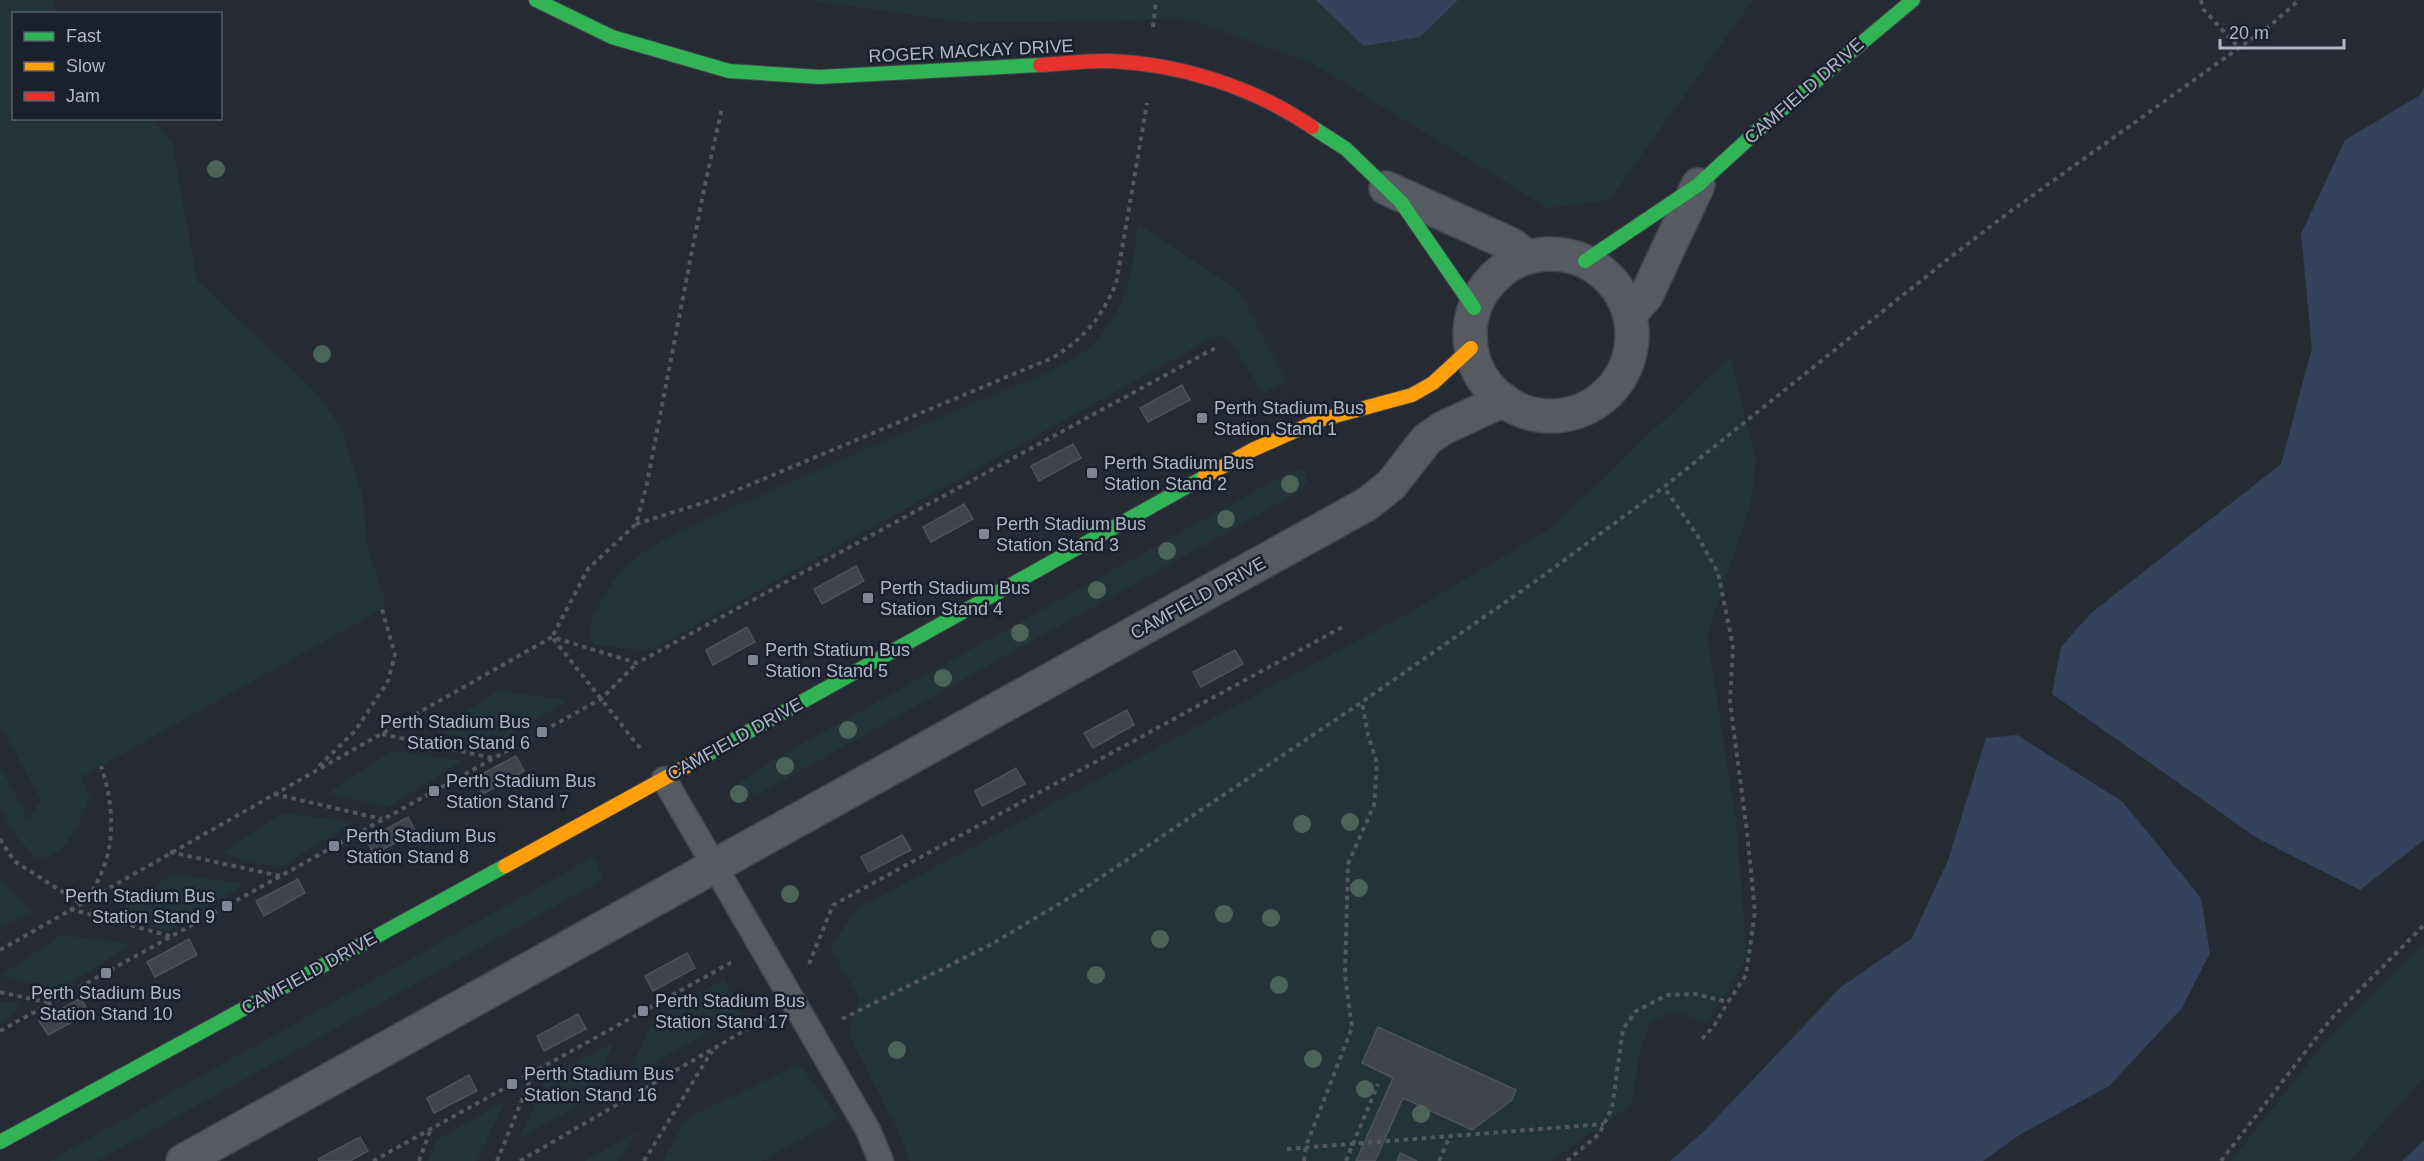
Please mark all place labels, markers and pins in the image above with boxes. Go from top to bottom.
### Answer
place label: Perth Stadium Bus Station Stand 1 [1214,398,1364,439]
marker: Perth Stadium Bus Station Stand 1 [1195,411,1209,425]
place label: Perth Stadium Bus Station Stand 2 [1104,453,1254,494]
marker: Perth Stadium Bus Station Stand 2 [1085,466,1099,480]
place label: Perth Stadium Bus Station Stand 3 [996,514,1146,555]
marker: Perth Stadium Bus Station Stand 3 [977,527,991,541]
place label: Perth Stadium Bus Station Stand 4 [880,578,1030,619]
marker: Perth Stadium Bus Station Stand 4 [861,591,875,605]
place label: Perth Statium Bus Station Stand 5 [765,640,910,681]
marker: Perth Statium Bus Station Stand 5 [746,653,760,667]
place label: Perth Stadium Bus Station Stand 6 [380,712,530,753]
marker: Perth Stadium Bus Station Stand 6 [535,725,549,739]
place label: Perth Stadium Bus Station Stand 7 [446,771,596,812]
marker: Perth Stadium Bus Station Stand 7 [427,784,441,798]
place label: Perth Stadium Bus Station Stand 8 [346,826,496,867]
marker: Perth Stadium Bus Station Stand 8 [327,839,341,853]
place label: Perth Stadium Bus Station Stand 9 [65,886,215,927]
marker: Perth Stadium Bus Station Stand 9 [220,899,234,913]
marker: Perth Stadium Bus Station Stand 10 [99,966,113,980]
place label: Perth Stadium Bus Station Stand 10 [31,983,181,1024]
place label: Perth Stadium Bus Station Stand 17 [655,991,805,1032]
marker: Perth Stadium Bus Station Stand 17 [636,1004,650,1018]
place label: Perth Stadium Bus Station Stand 16 [524,1064,674,1105]
marker: Perth Stadium Bus Station Stand 16 [505,1077,519,1091]

